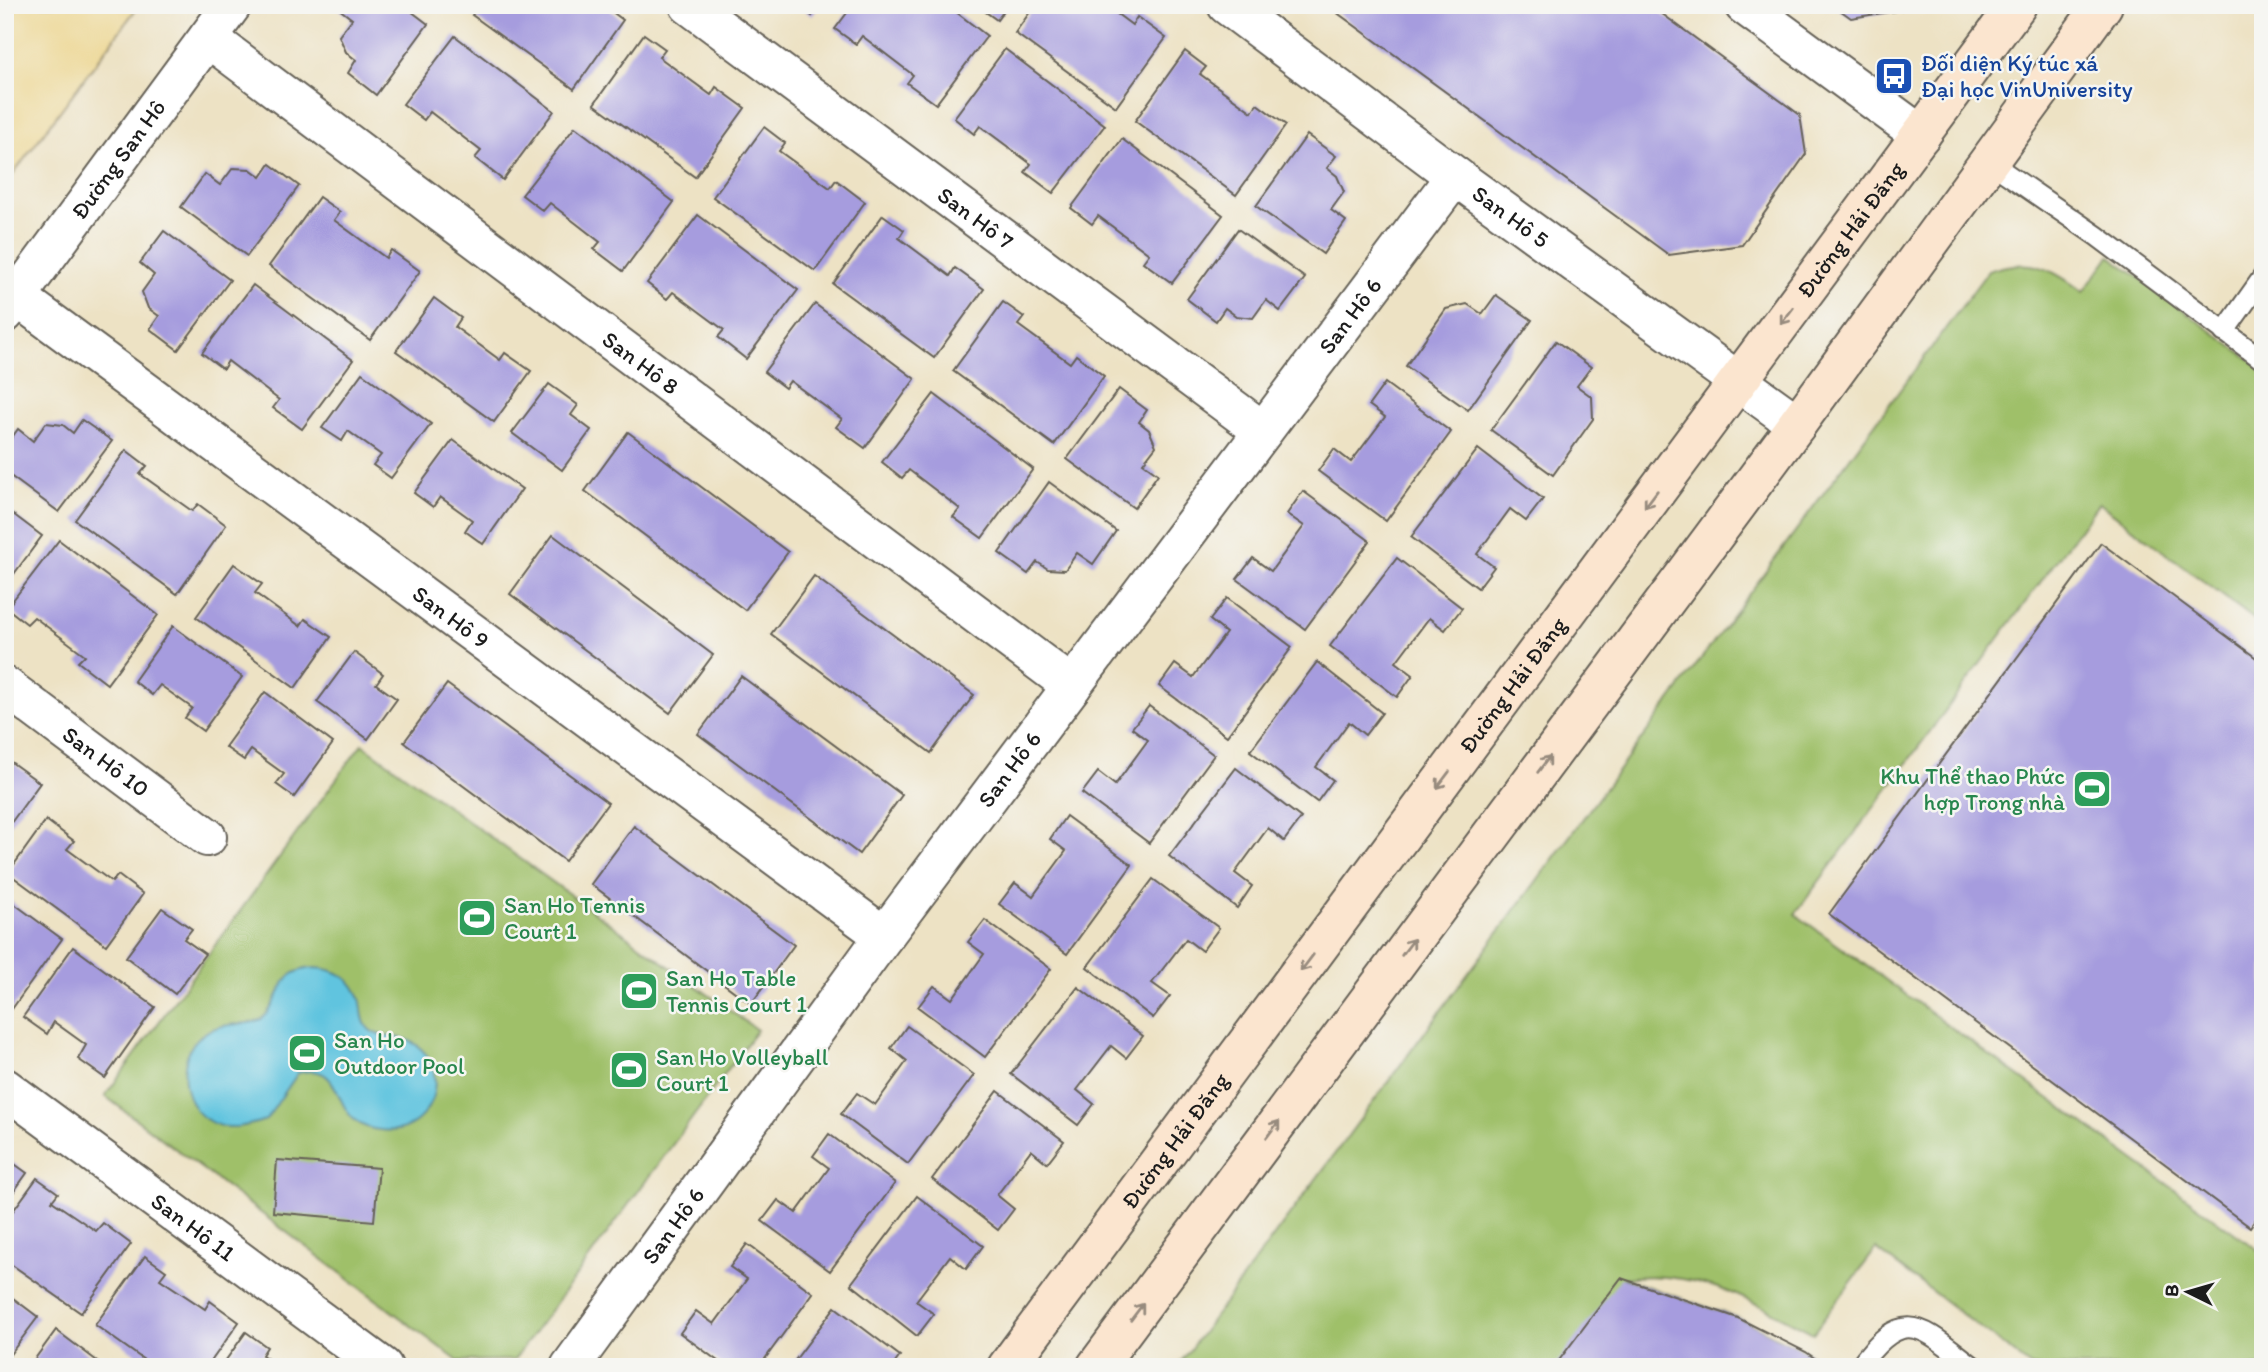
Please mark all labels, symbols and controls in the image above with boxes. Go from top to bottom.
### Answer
place label: Đối diện Ký túc xá Đại học VinUniversity [1921,49,2133,103]
bus stop icon: Đối diện Ký túc xá Đại học VinUniversity [1873,55,1915,97]
street label: Đường San Hô [65,94,172,225]
street label: Đường Hải Đăng [1791,156,1910,303]
street label: San Hô 5 [1467,179,1555,254]
street label: San Hô 7 [932,180,1019,255]
street label: San Hô 6 [1312,272,1388,359]
one-way arrow [1780,306,1794,325]
street label: San Hô 8 [597,325,685,400]
one-way arrow [1644,489,1659,508]
street label: San Hô 9 [407,579,495,654]
street label: Đường Hải Đăng [1453,611,1572,759]
street label: San Hô 10 [57,720,155,803]
street label: San Hô 6 [972,725,1047,813]
one-way arrow [1537,755,1551,774]
place label: Khu Thể thao Phức hợp Trong nhà [1880,762,2065,816]
sports icon: Khu Thể thao Phức hợp Trong nhà [2071,768,2113,810]
one-way arrow [1435,770,1450,789]
place label: San Ho Tennis Court 1 [504,891,645,945]
sports icon: San Ho Tennis Court 1 [456,897,498,939]
one-way arrow [1401,938,1416,957]
one-way arrow [1300,953,1315,971]
place label: San Ho Table Tennis Court 1 [666,964,807,1018]
sports icon: San Ho Table Tennis Court 1 [618,970,660,1012]
place label: San Ho Outdoor Pool [334,1026,465,1080]
sports icon: San Ho Outdoor Pool [286,1032,328,1074]
place label: San Ho Volleyball Court 1 [656,1043,829,1097]
sports icon: San Ho Volleyball Court 1 [608,1049,650,1091]
street label: Đường Hải Đăng [1115,1067,1235,1214]
one-way arrow [1265,1121,1280,1139]
street label: San Hô 6 [636,1182,710,1269]
street label: San Hô 11 [146,1187,241,1267]
north arrow [2152,1256,2222,1326]
text: B [2160,1283,2184,1298]
one-way arrow [1130,1303,1144,1322]

